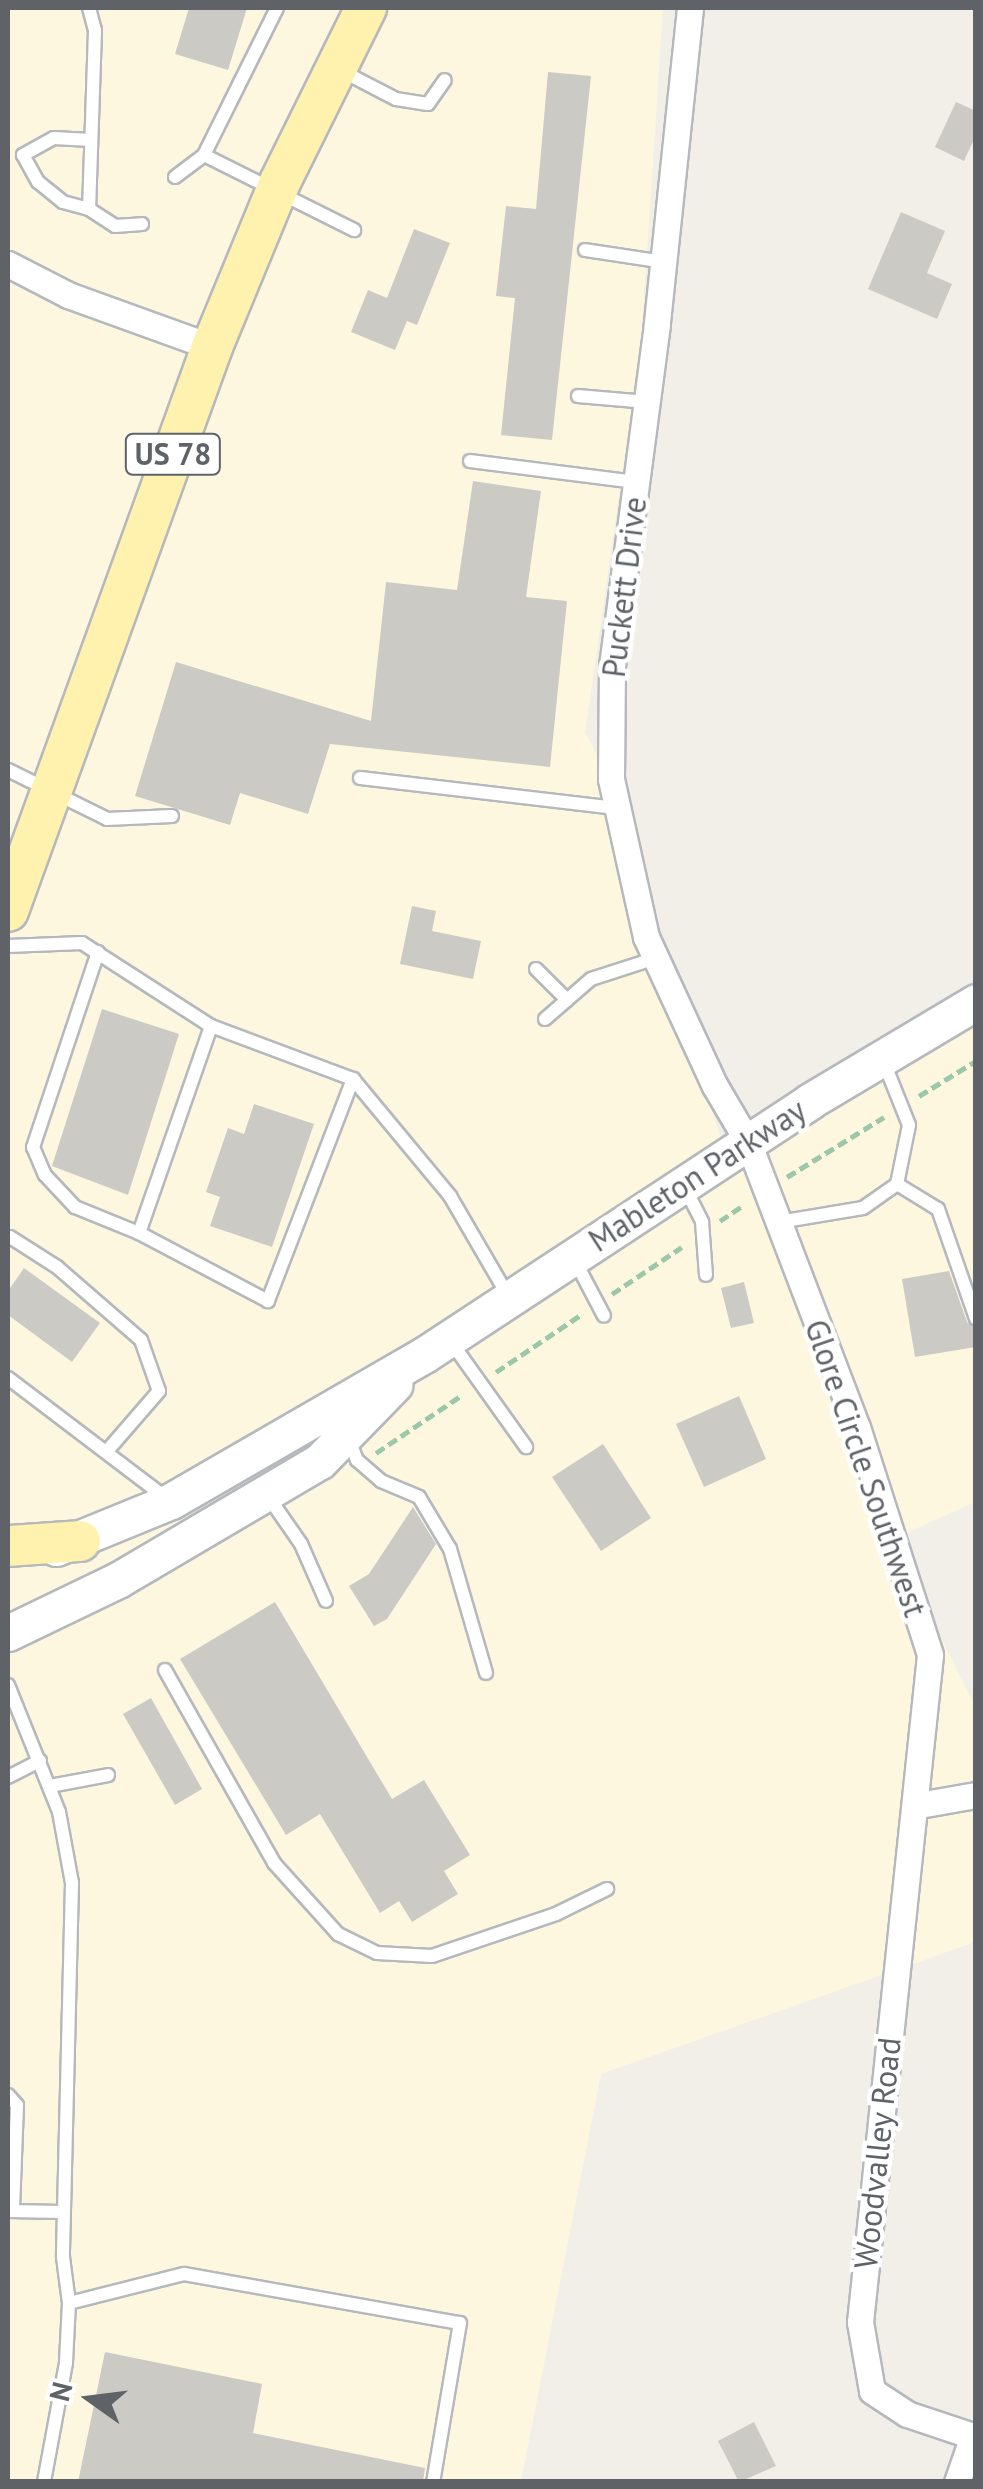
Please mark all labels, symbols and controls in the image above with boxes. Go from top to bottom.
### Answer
road number: US 78 [123,429,223,479]
street label: Puckett Drive [594,495,654,679]
street label: Mableton Parkway [581,1091,813,1259]
street label: Glore Circle Southwest [797,1314,935,1622]
street label: Woodvalley Road [846,2035,908,2271]
north arrow [40,2349,140,2449]
text: N [40,2378,81,2405]

